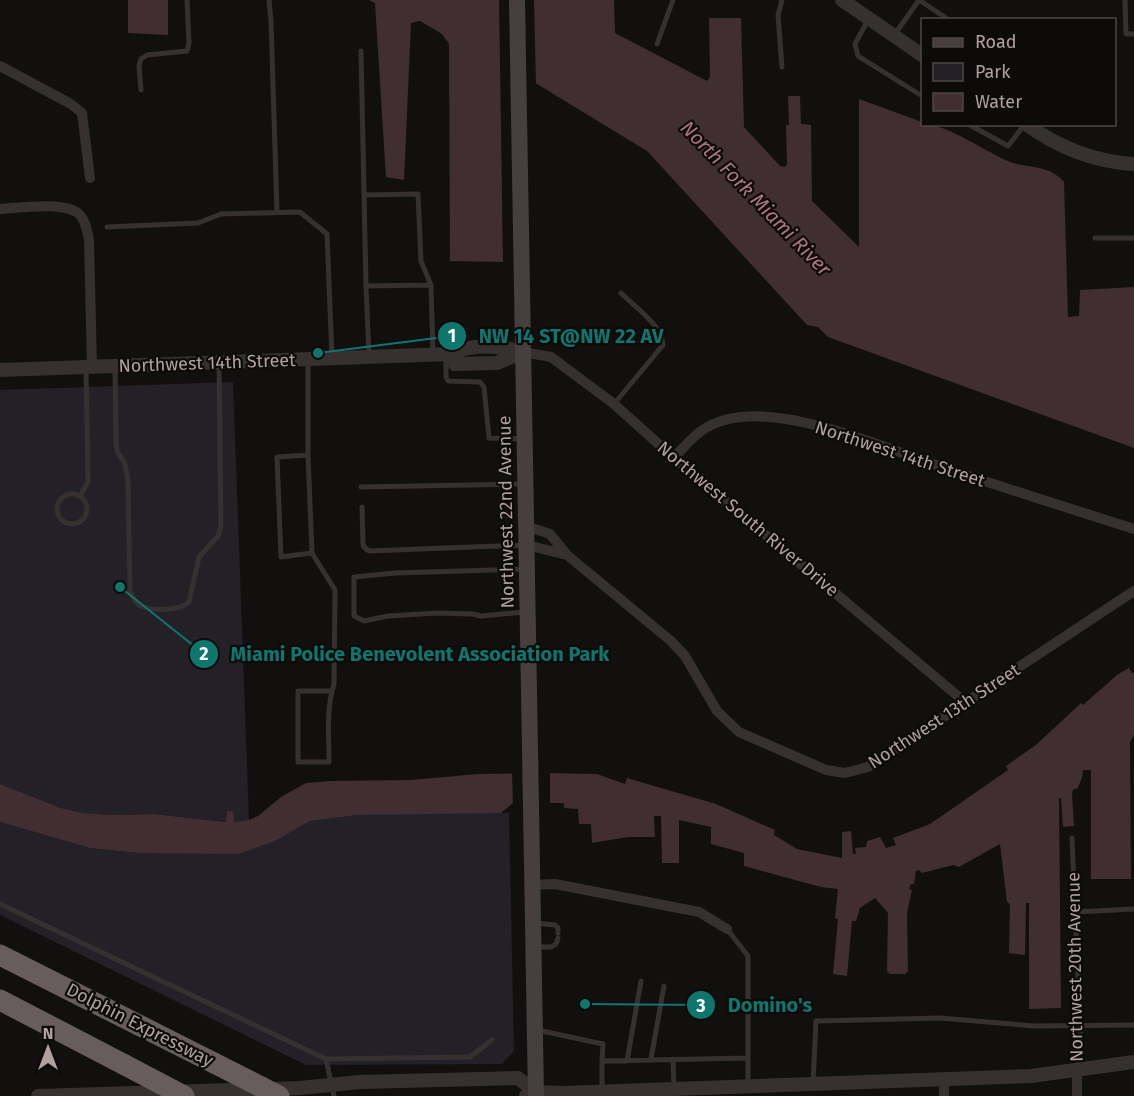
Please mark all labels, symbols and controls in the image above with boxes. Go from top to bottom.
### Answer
legend [921,18,1116,126]
text: Road [975,31,1017,53]
text: Park [975,61,1011,83]
text: Water [975,91,1022,113]
water label: North Fork Miami River [676,116,837,281]
callout: NW 14 ST@NW 22 AV [437,317,675,355]
text: NW 14 ST@NW 22 AV [479,324,664,348]
text: 1 [448,325,456,347]
street label: Northwest 14th Street [118,349,296,377]
street label: Northwest 22nd Avenue [493,415,519,609]
street label: Northwest 14th Street [812,416,988,492]
street label: Northwest South River Drive [653,437,843,601]
callout: Miami Police Benevolent Association Park [189,635,622,673]
text: Miami Police Benevolent Association Park [231,642,610,666]
text: 2 [199,643,209,665]
street label: Northwest 13th Street [864,658,1024,773]
street label: Northwest 20th Avenue [1062,872,1088,1062]
street label: Dolphin Expressway [63,978,217,1072]
callout: Domino's [686,986,824,1024]
text: Domino's [728,993,813,1017]
text: 3 [695,995,706,1017]
north arrow [18,1018,78,1078]
text: N [43,1024,53,1043]

